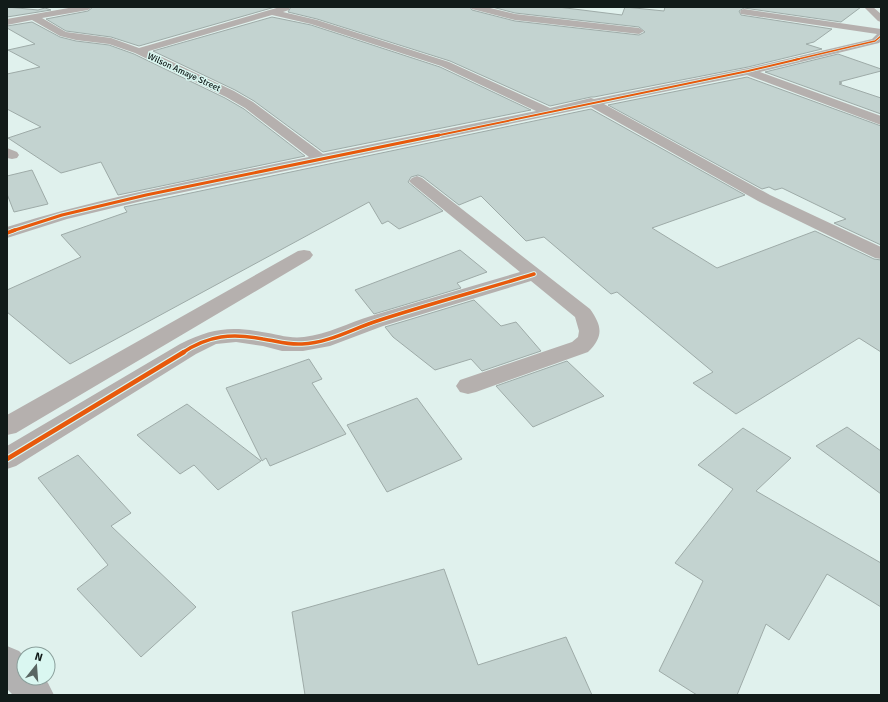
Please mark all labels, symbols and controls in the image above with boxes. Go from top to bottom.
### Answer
street label: Wilson Amaye Street [145,51,222,94]
north arrow [16,646,56,686]
text: N [33,650,44,664]

